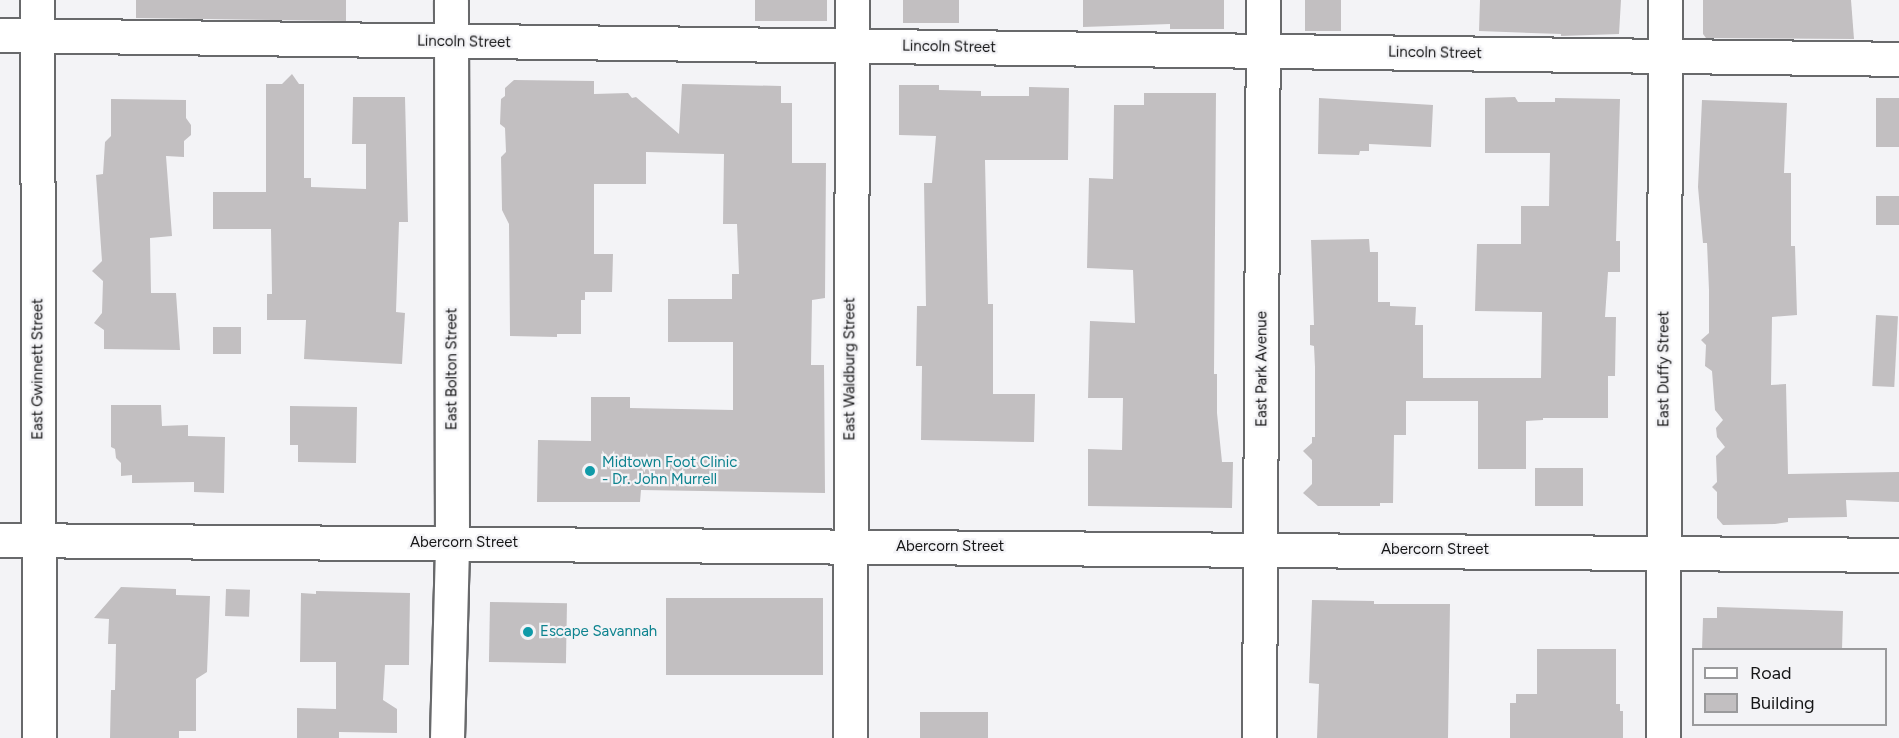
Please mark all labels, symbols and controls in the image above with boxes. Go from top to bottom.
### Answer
street label: Lincoln Street [417,32,511,52]
street label: Lincoln Street [902,37,996,57]
street label: Lincoln Street [1388,43,1482,63]
street label: East Waldburg Street [841,297,859,441]
street label: East Gwinnett Street [29,298,47,440]
street label: East Bolton Street [443,308,461,430]
street label: East Park Avenue [1253,311,1271,427]
street label: East Duffy Street [1655,311,1673,427]
place label: Midtown Foot Clinic - Dr. John Murrell [602,453,737,488]
marker: Midtown Foot Clinic - Dr. John Murrell [583,464,597,478]
street label: Abercorn Street [410,534,518,552]
street label: Abercorn Street [896,538,1004,556]
street label: Abercorn Street [1381,541,1489,559]
place label: Escape Savannah [540,623,657,641]
marker: Escape Savannah [521,625,535,639]
legend [1692,648,1887,726]
text: Road [1750,662,1791,684]
text: Building [1750,692,1815,714]

